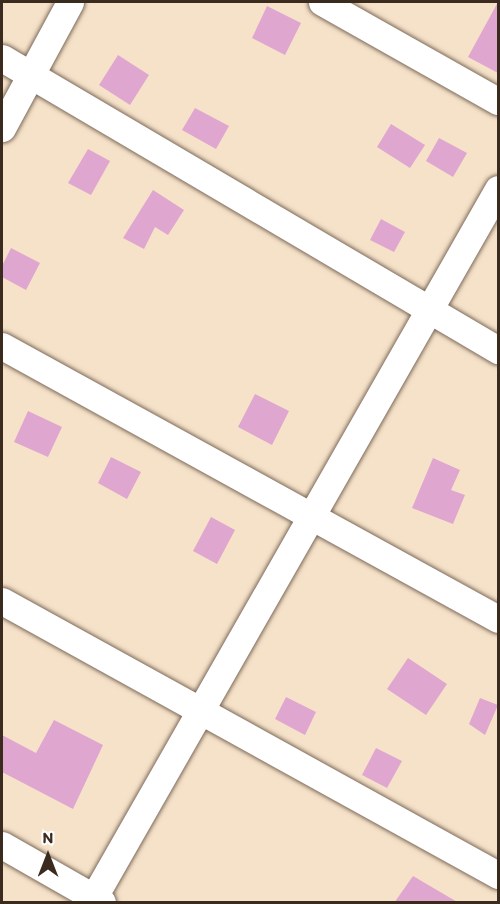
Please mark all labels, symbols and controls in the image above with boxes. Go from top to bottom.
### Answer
north arrow [18,826,78,886]
text: N [43,828,53,847]

